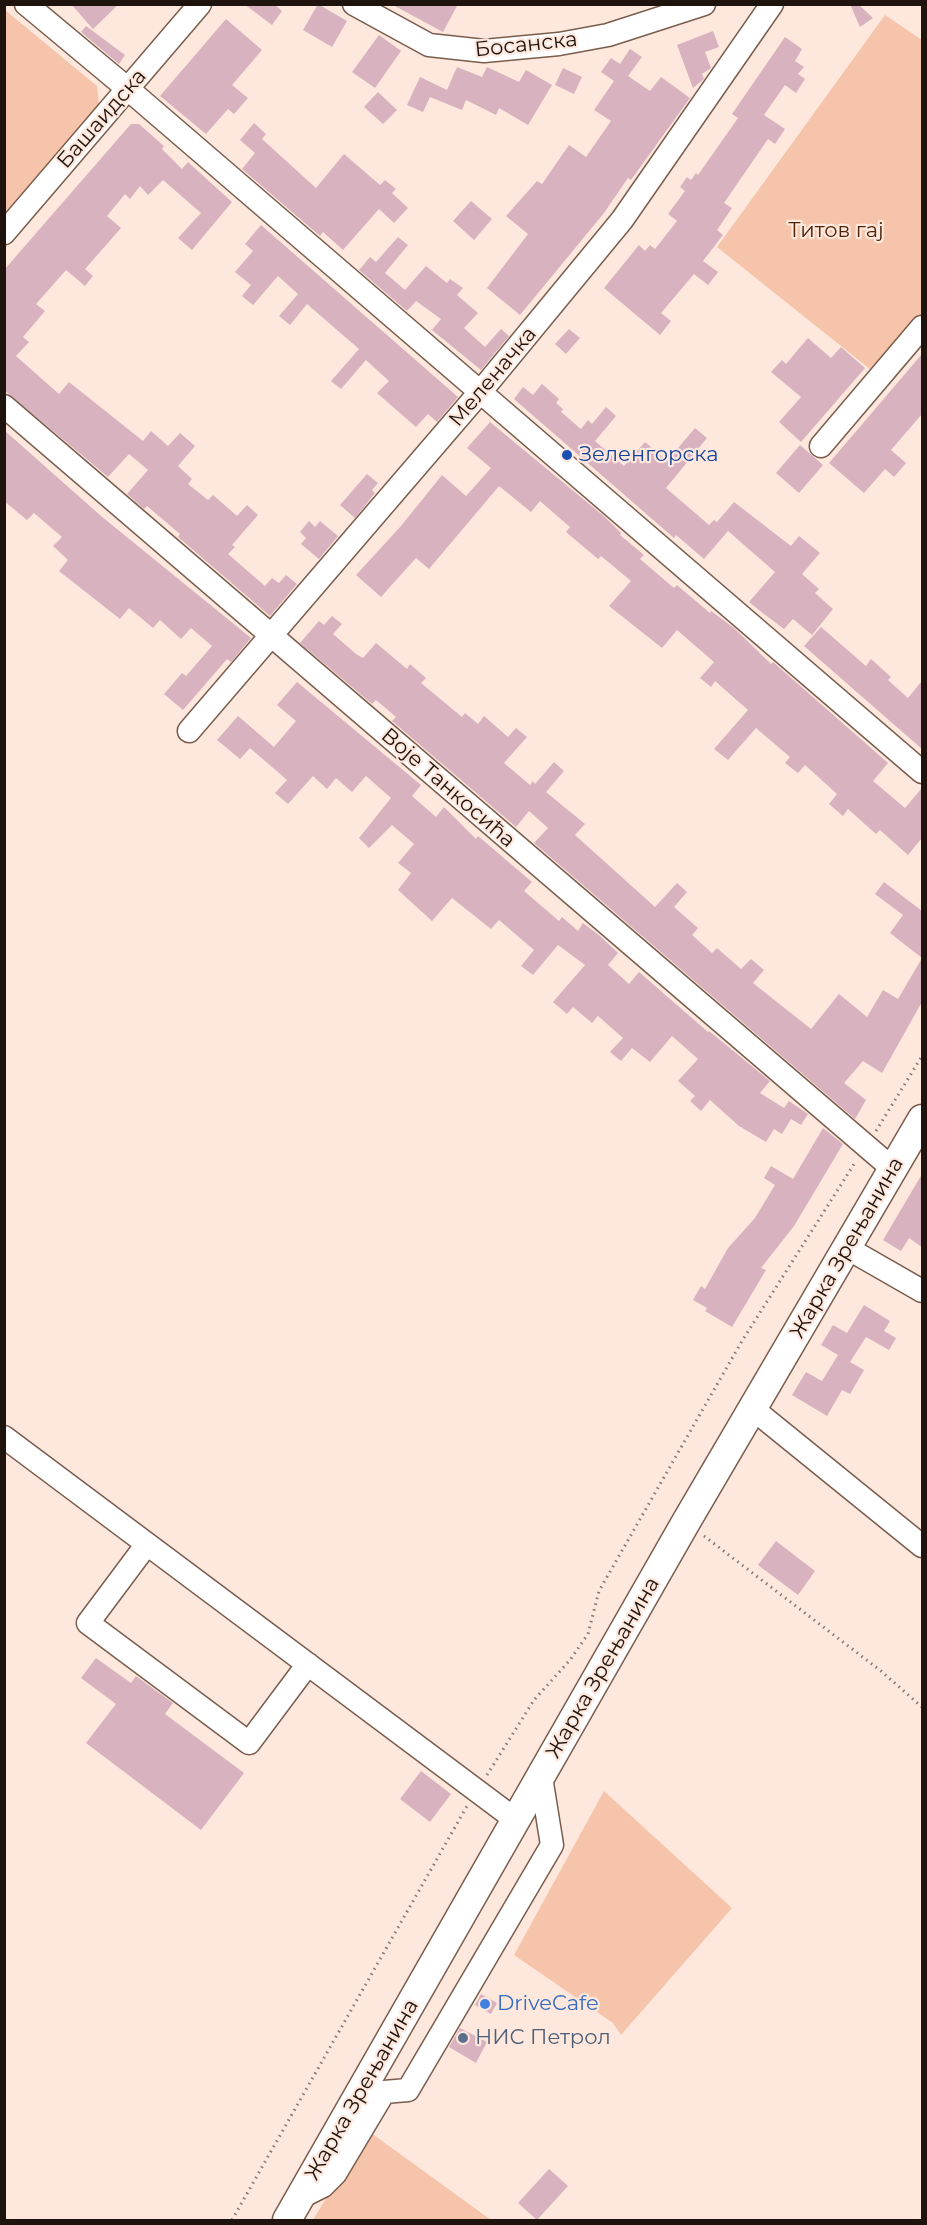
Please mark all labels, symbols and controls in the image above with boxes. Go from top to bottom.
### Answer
street label: Босанска [474,27,578,63]
street label: Башаидска [52,64,152,174]
park label: Титов гај [788,218,884,244]
street label: Меленачка [444,322,542,432]
place label: Зеленгорска [579,442,719,468]
marker: Зеленгорска [560,448,574,462]
street label: Воје Танкосића [376,723,520,853]
street label: Жарка Зрењанина [785,1153,909,1343]
street label: Жарка Зрењанина [541,1573,665,1763]
place label: DriveCafe [497,1991,599,2017]
street label: Жарка Зрењанина [300,1995,424,2185]
marker: DriveCafe [478,1997,492,2011]
place label: НИС Петрол [475,2025,611,2051]
marker: НИС Петрол [456,2031,470,2045]

